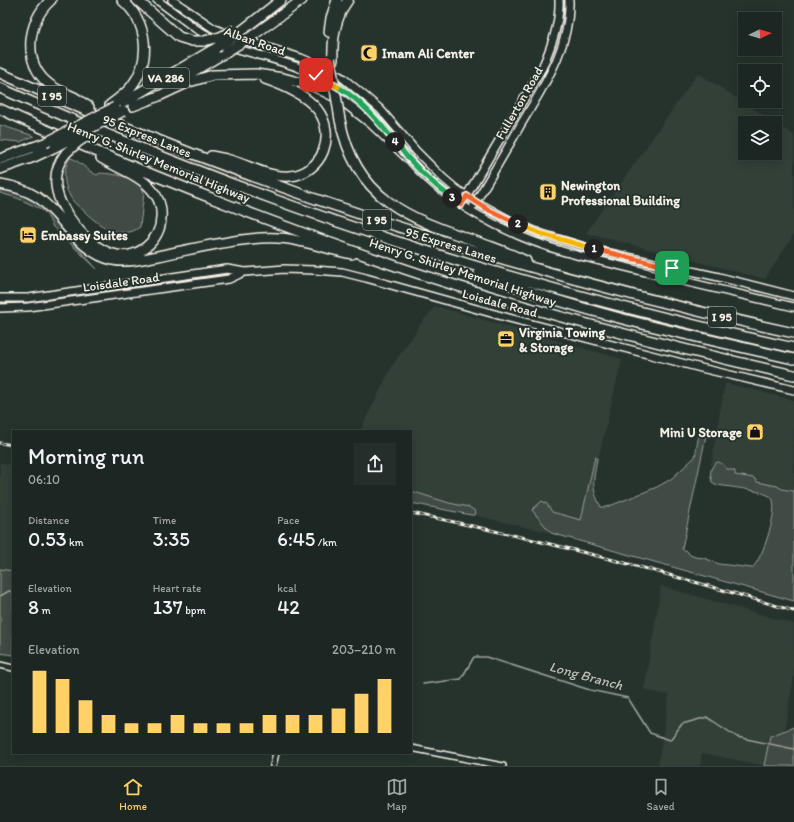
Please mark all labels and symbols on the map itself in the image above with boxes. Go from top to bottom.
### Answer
north arrow [738,12,782,56]
street label: Alban Road [222,23,288,59]
mosque icon: Imam Ali Center [359,43,379,63]
place label: Imam Ali Center [382,46,475,61]
pin [299,58,333,92]
street label: Fullerton Road [492,64,546,142]
road number: VA 286 [143,68,189,88]
road number: I 95 [38,86,66,106]
street label: 95 Express Lanes [100,111,194,161]
street label: Henry G. Shirley Memorial Highway [65,118,253,206]
pin: 4 [385,132,405,152]
place label: Newington Professional Building [561,178,680,209]
building icon: Newington Professional Building [538,182,558,202]
pin: 3 [442,188,462,208]
road number: I 95 [363,210,391,230]
pin: 2 [508,214,528,234]
street label: 95 Express Lanes [404,224,499,266]
hotel icon: Embassy Suites [18,225,38,245]
place label: Embassy Suites [41,228,128,244]
street label: Henry G. Shirley Memorial Highway [368,235,558,309]
pin: 1 [584,239,604,259]
pin [655,251,689,285]
street label: Loisdale Road [82,269,160,295]
street label: Loisdale Road [461,286,539,320]
road number: I 95 [708,307,736,327]
place label: Virginia Towing & Storage [519,325,605,356]
office icon: Virginia Towing & Storage [496,329,516,349]
shop icon: Mini U Storage [745,422,765,442]
place label: Mini U Storage [660,425,742,441]
water label: Long Branch [547,658,625,694]

